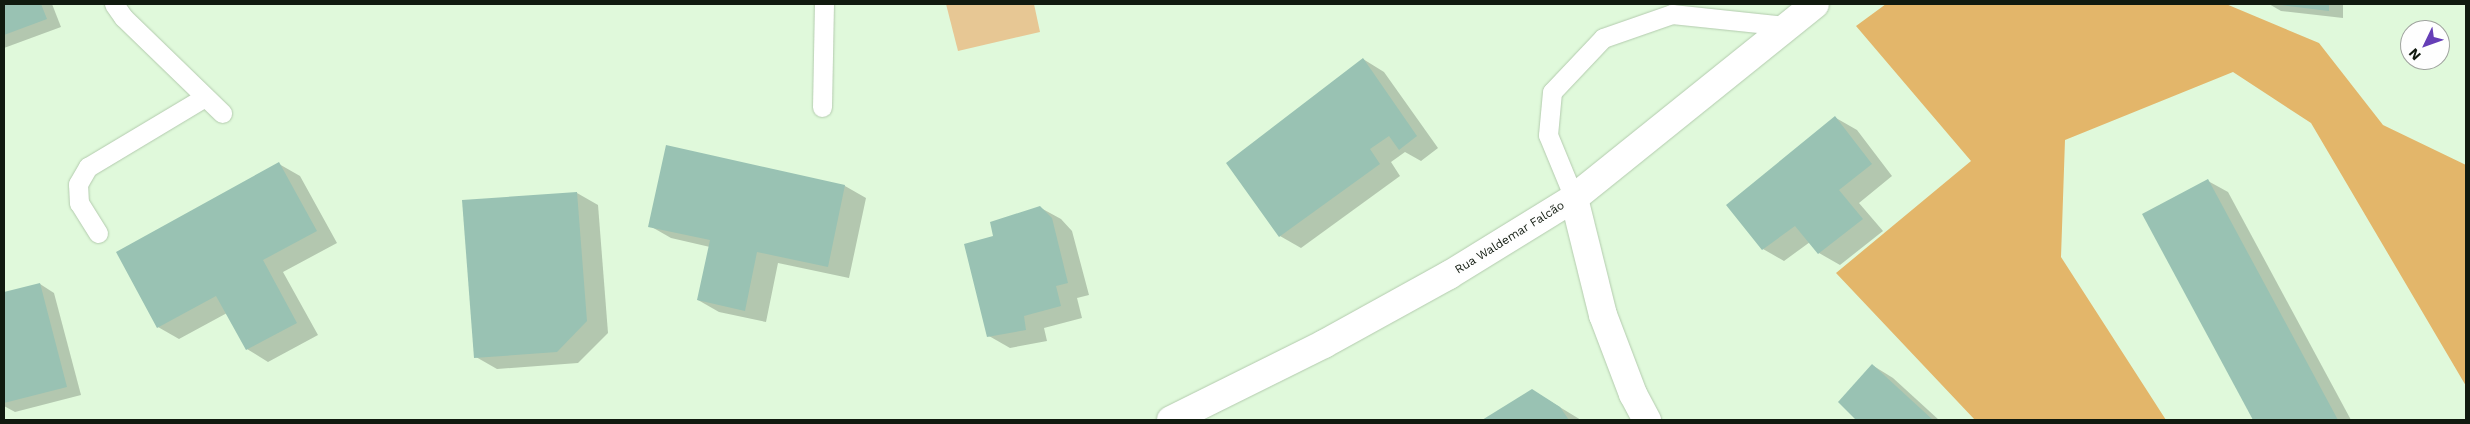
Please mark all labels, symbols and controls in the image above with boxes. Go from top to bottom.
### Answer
north arrow [2400,20,2450,70]
text: N [2405,45,2424,64]
street label: Rua Waldemar Falcão [1452,198,1568,278]

